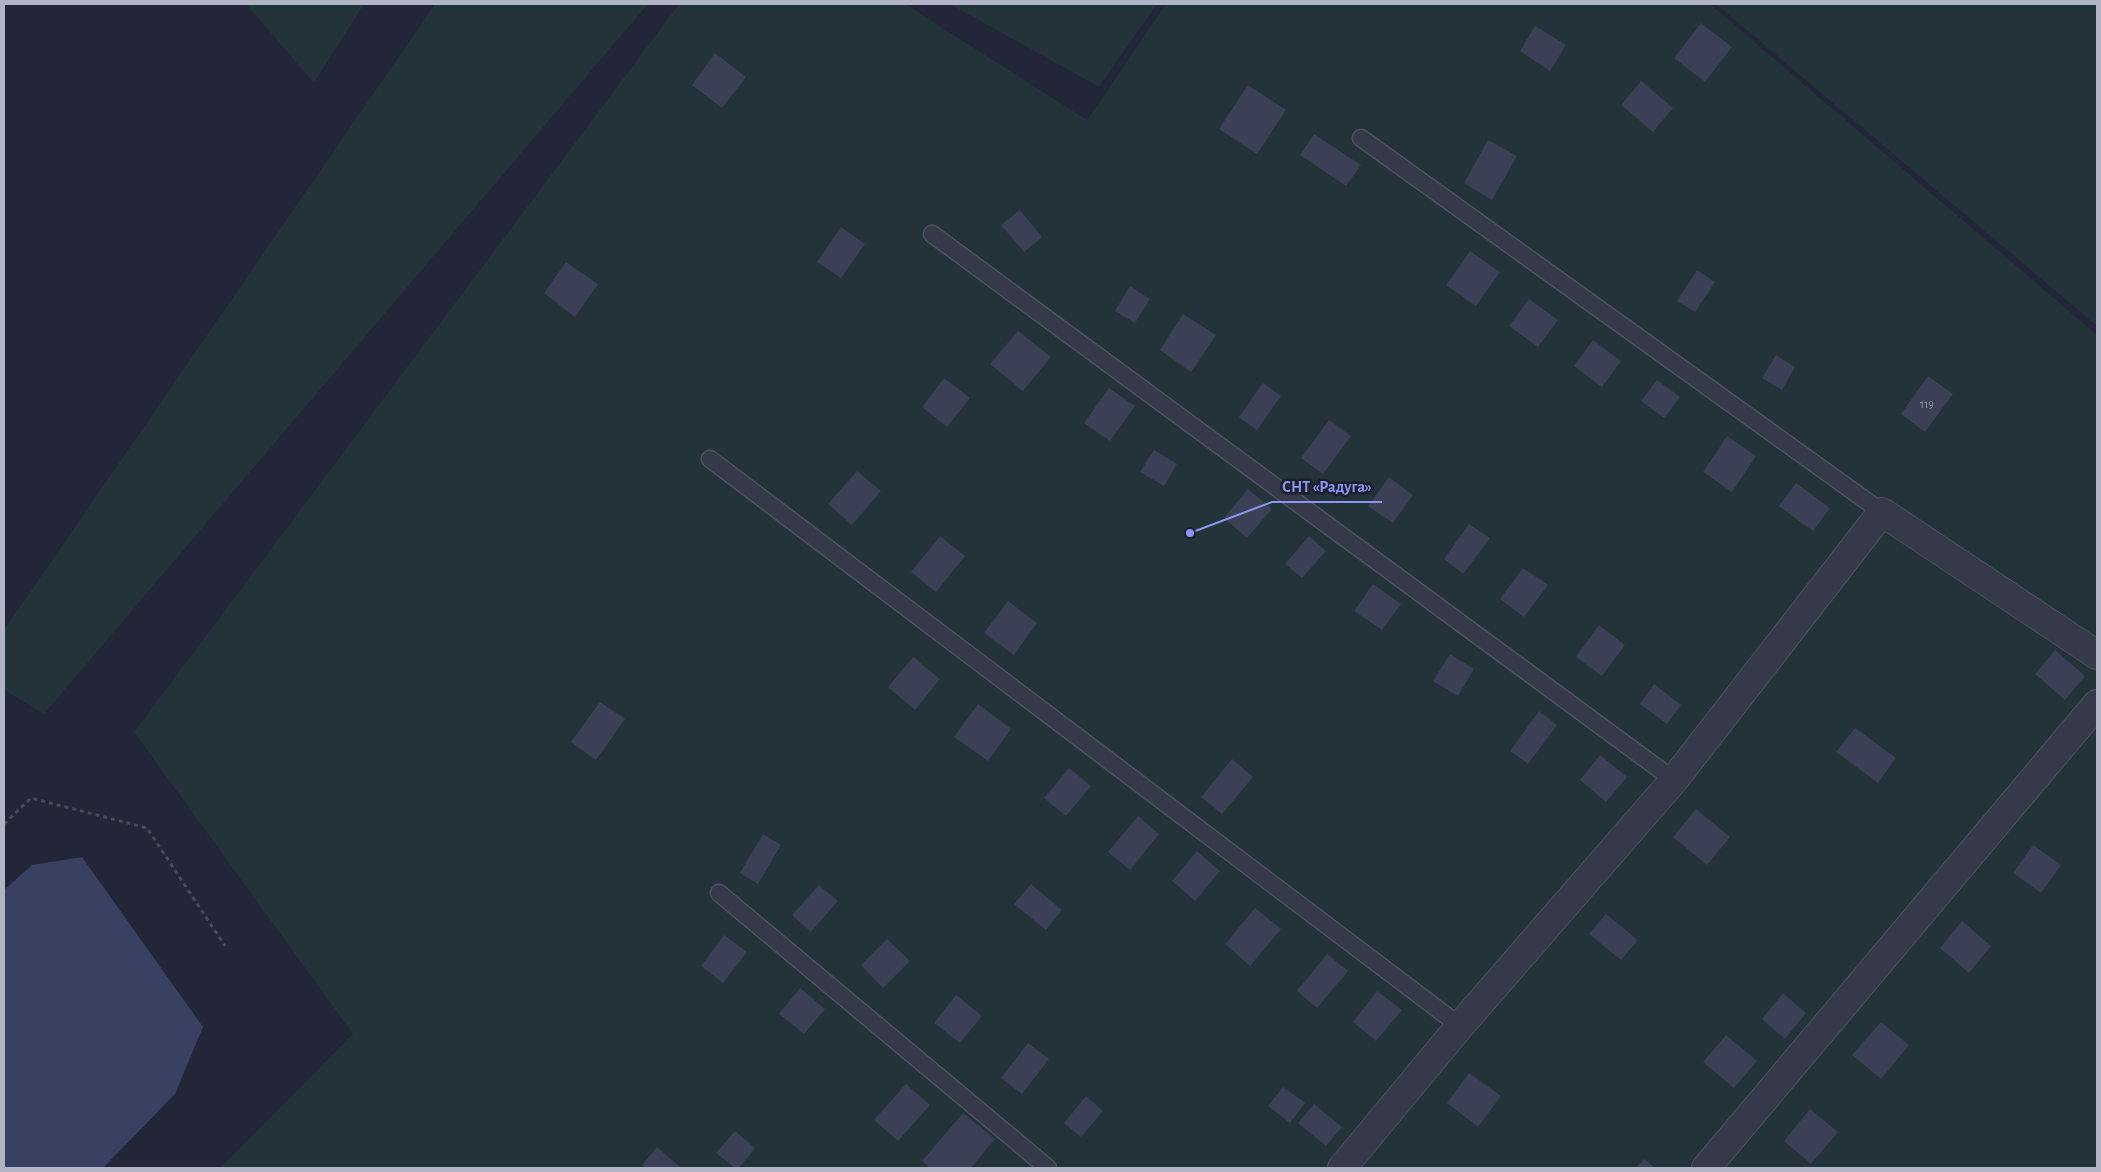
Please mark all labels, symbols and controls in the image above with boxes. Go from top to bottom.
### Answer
house number: 119 [1920,398,1934,410]
callout: СНТ «Радуга» [1272,471,1382,502]
text: СНТ «Радуга» [1282,479,1372,496]

